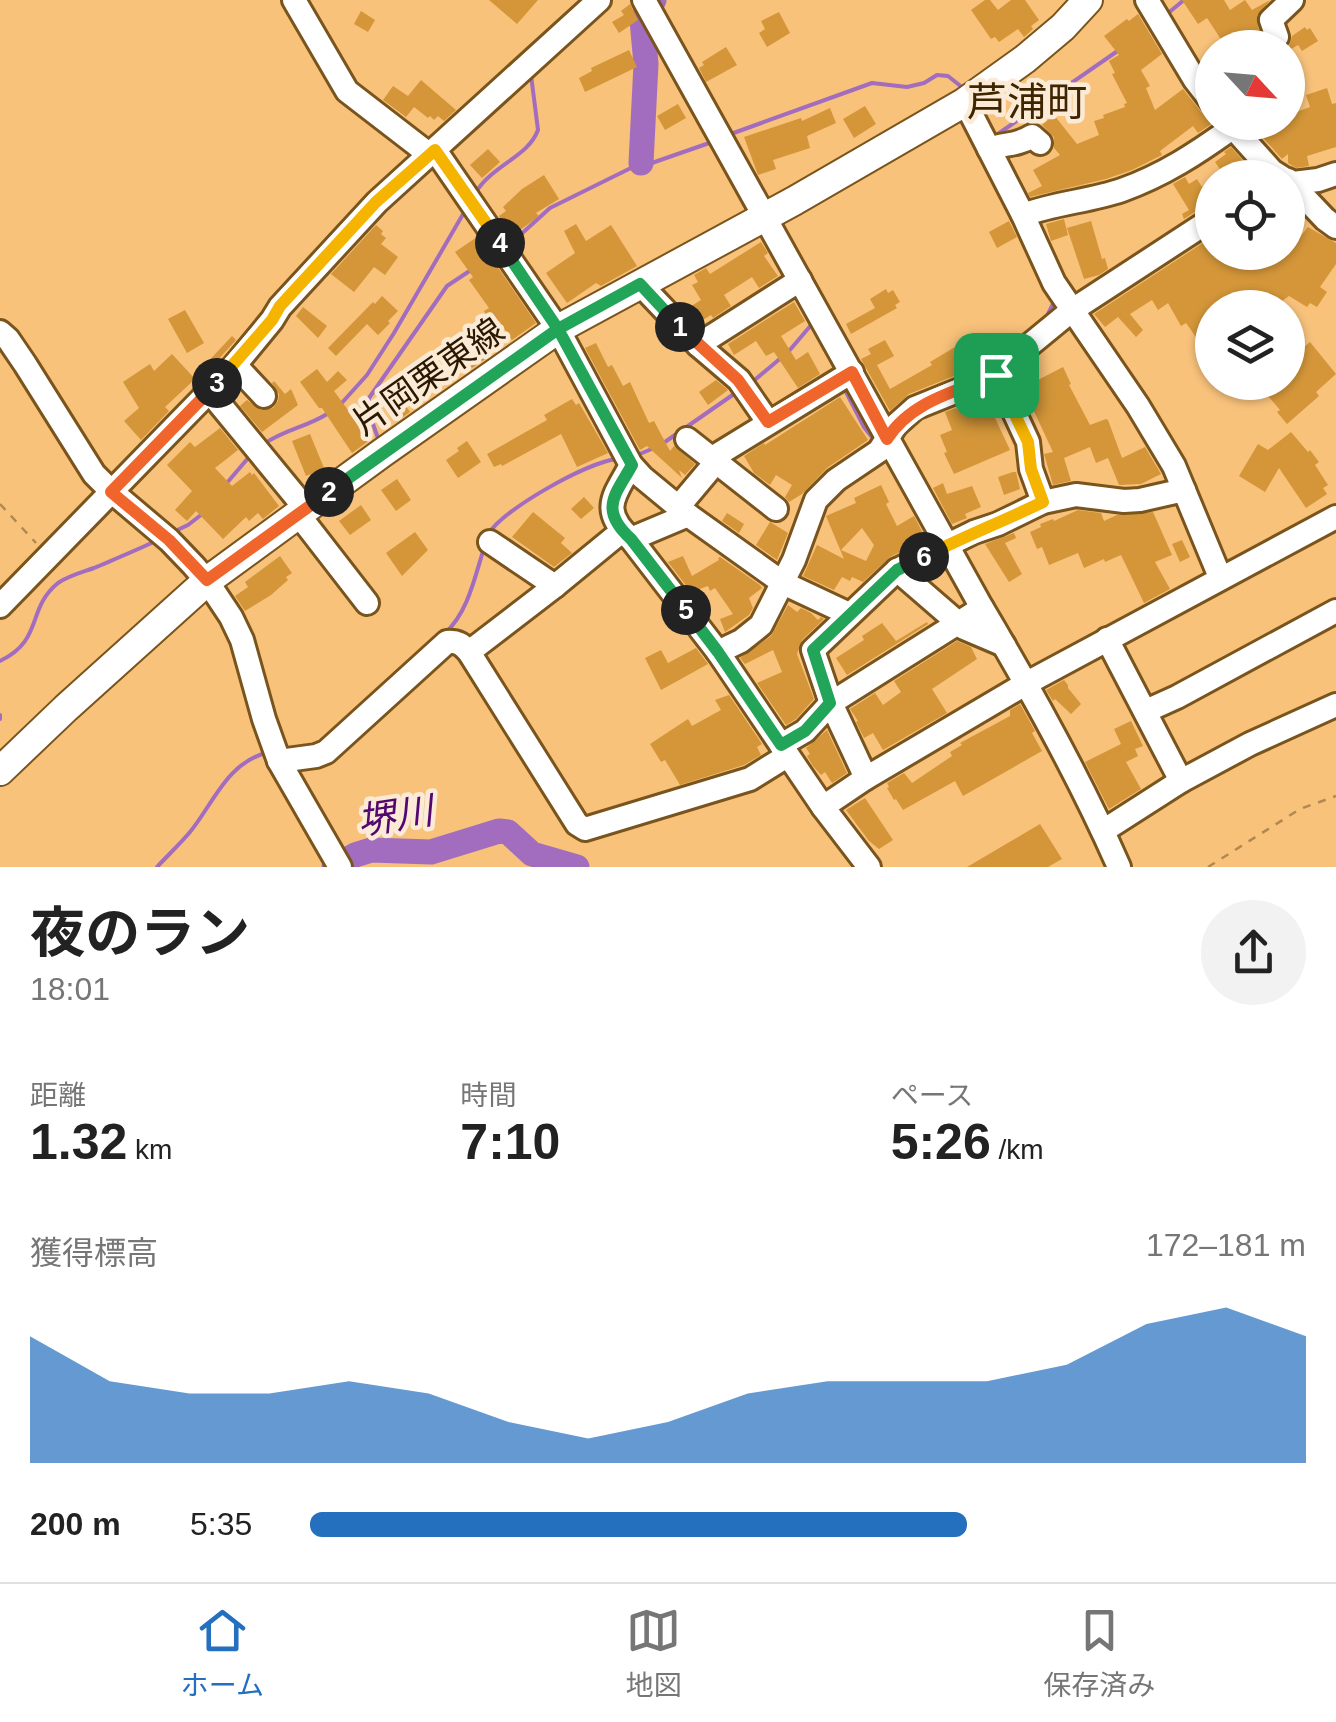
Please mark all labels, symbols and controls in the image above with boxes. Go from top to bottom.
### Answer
north arrow [1195,30,1305,140]
map controls [1195,30,1305,400]
district label: 芦浦町 [967,80,1087,124]
button: locate [1195,160,1305,270]
pin: 4 [475,218,525,268]
text: 4 [492,227,508,258]
button: layers [1195,290,1305,400]
pin: 1 [655,302,705,352]
street label: 片岡栗東線 [345,310,511,442]
text: 1 [672,311,688,342]
pin [954,333,1039,418]
icon: arrive [969,348,1024,403]
pin: 3 [192,358,242,408]
text: 3 [209,367,225,398]
pin: 2 [304,467,354,517]
text: 2 [321,476,337,507]
pin: 6 [899,532,949,582]
text: 6 [916,541,932,572]
pin: 5 [661,585,711,635]
text: 5 [678,594,694,625]
water label: 堺川 [354,789,440,843]
button: share [1201,900,1306,1005]
text: 夜のラン [30,902,250,964]
text: 18:01 [30,971,110,1007]
text: 距離 [30,1080,86,1111]
text: 時間 [460,1080,516,1111]
text: ペース [891,1080,973,1111]
text: 1.32 [30,1114,127,1170]
text: 7:10 [460,1114,560,1170]
text: 5:26 [891,1114,991,1170]
text: km [127,1134,172,1165]
text: /km [991,1134,1044,1165]
text: 172–181 m [1146,1227,1306,1263]
text: 獲得標高 [30,1235,158,1271]
text: 200 m [30,1506,121,1542]
text: 5:35 [190,1506,252,1542]
tab: ホーム [181,1603,264,1703]
tab: 地図 [626,1603,682,1703]
tab: 保存済み [1043,1603,1155,1703]

